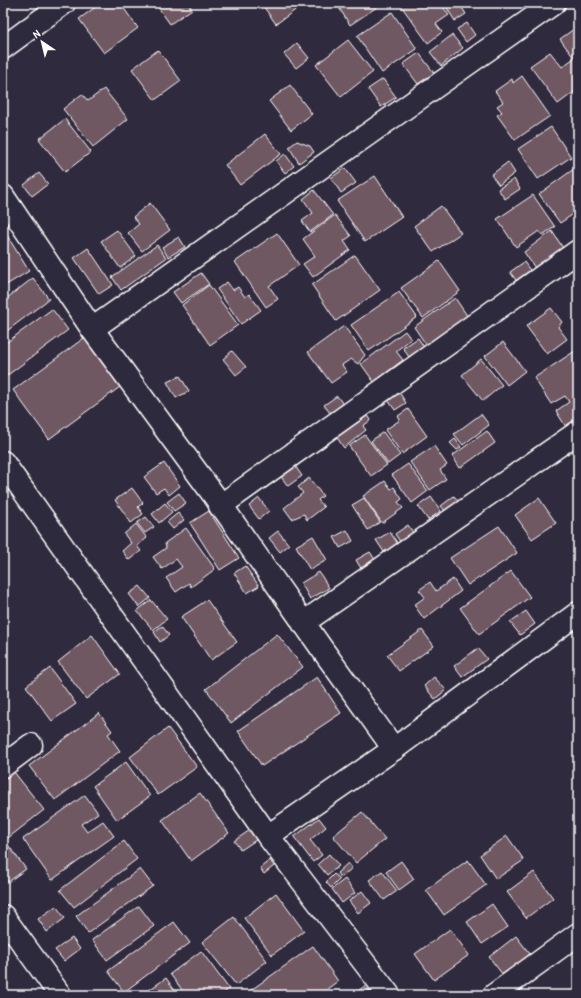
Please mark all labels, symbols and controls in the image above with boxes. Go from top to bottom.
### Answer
north arrow [22,22,62,62]
text: N [30,26,43,41]

